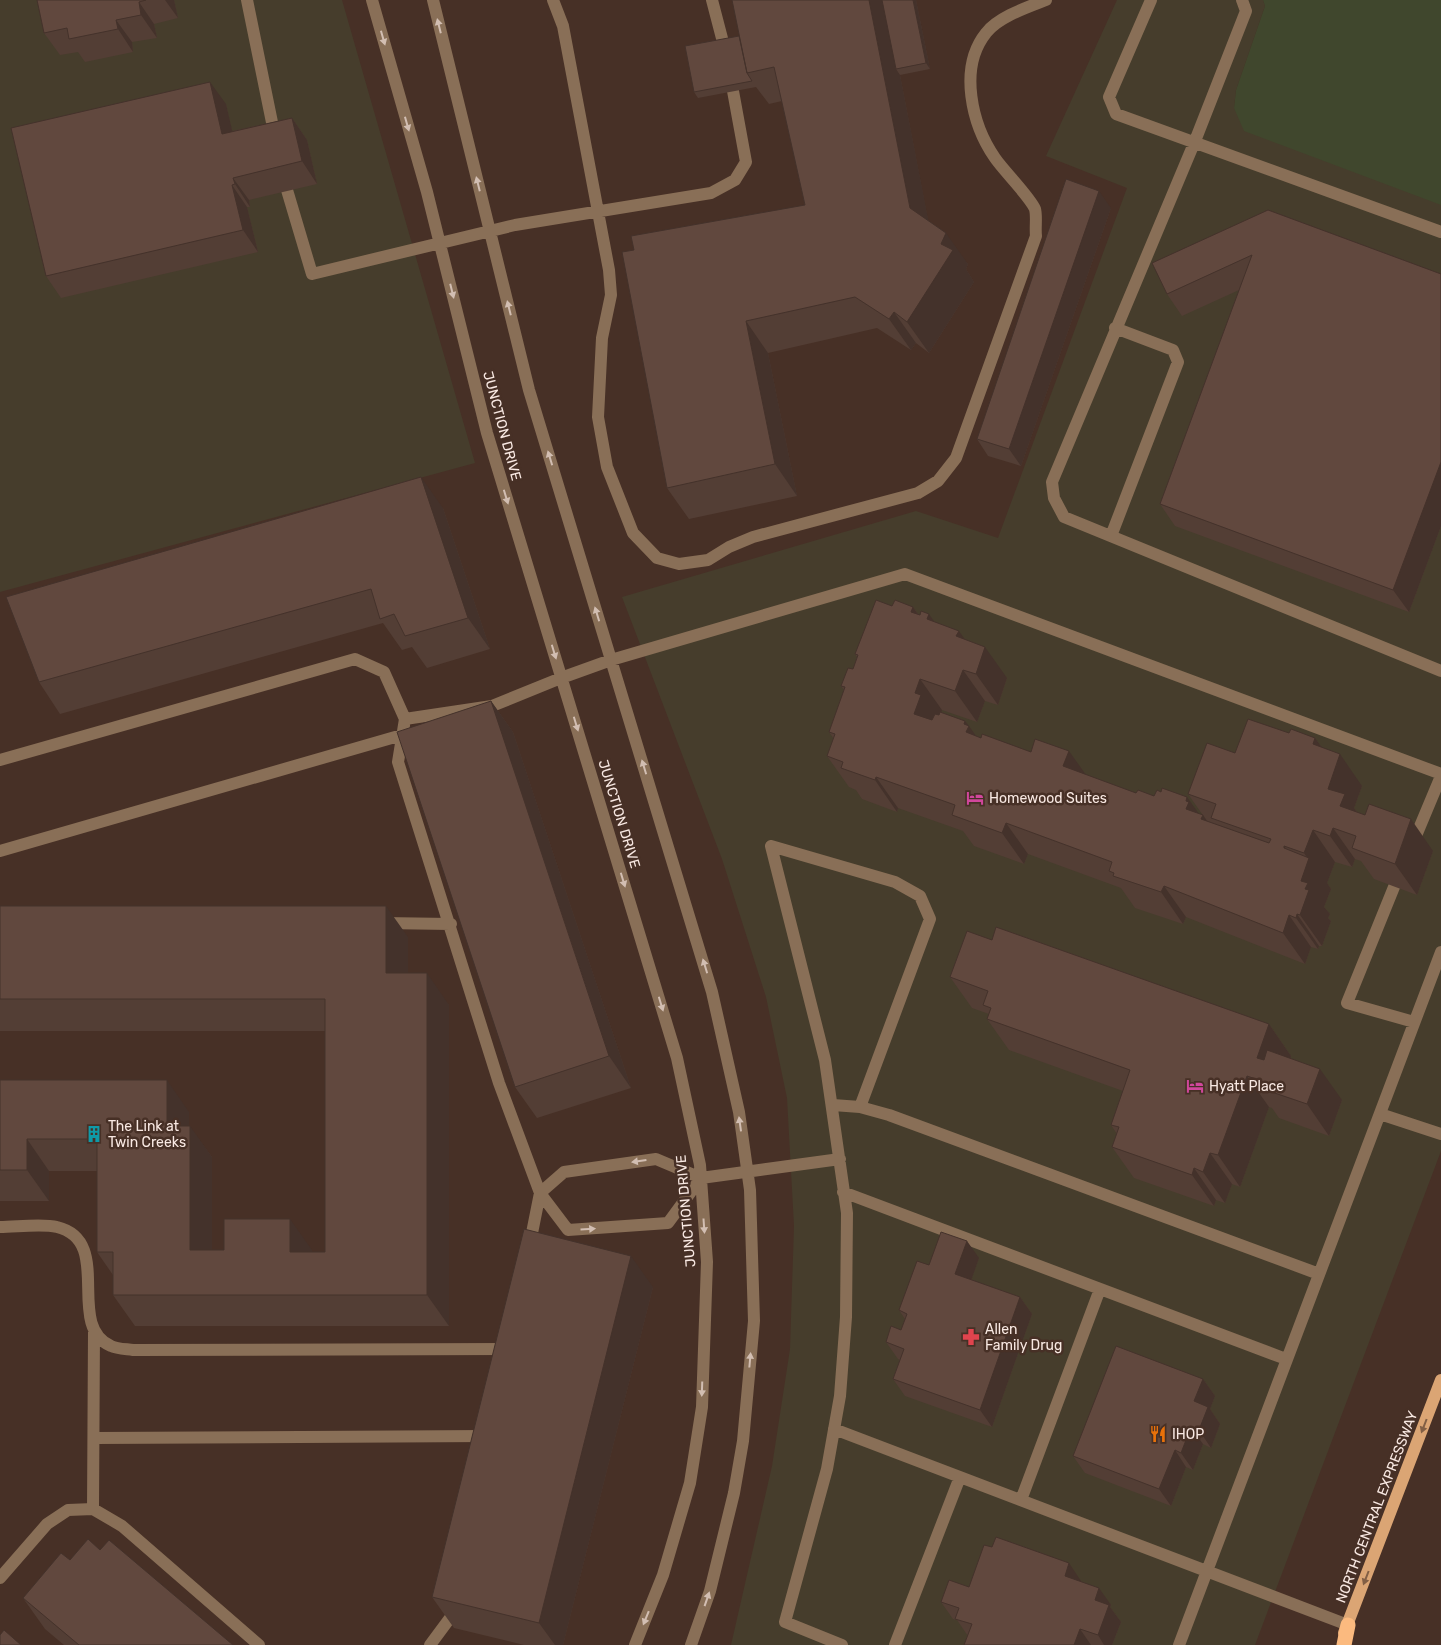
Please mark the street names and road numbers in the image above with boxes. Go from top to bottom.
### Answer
street label: JUNCTION DRIVE [479,369,525,483]
street label: JUNCTION DRIVE [594,758,644,870]
street label: JUNCTION DRIVE [673,1154,699,1268]
street label: NORTH CENTRAL EXPRESSWAY [1332,1409,1422,1605]

